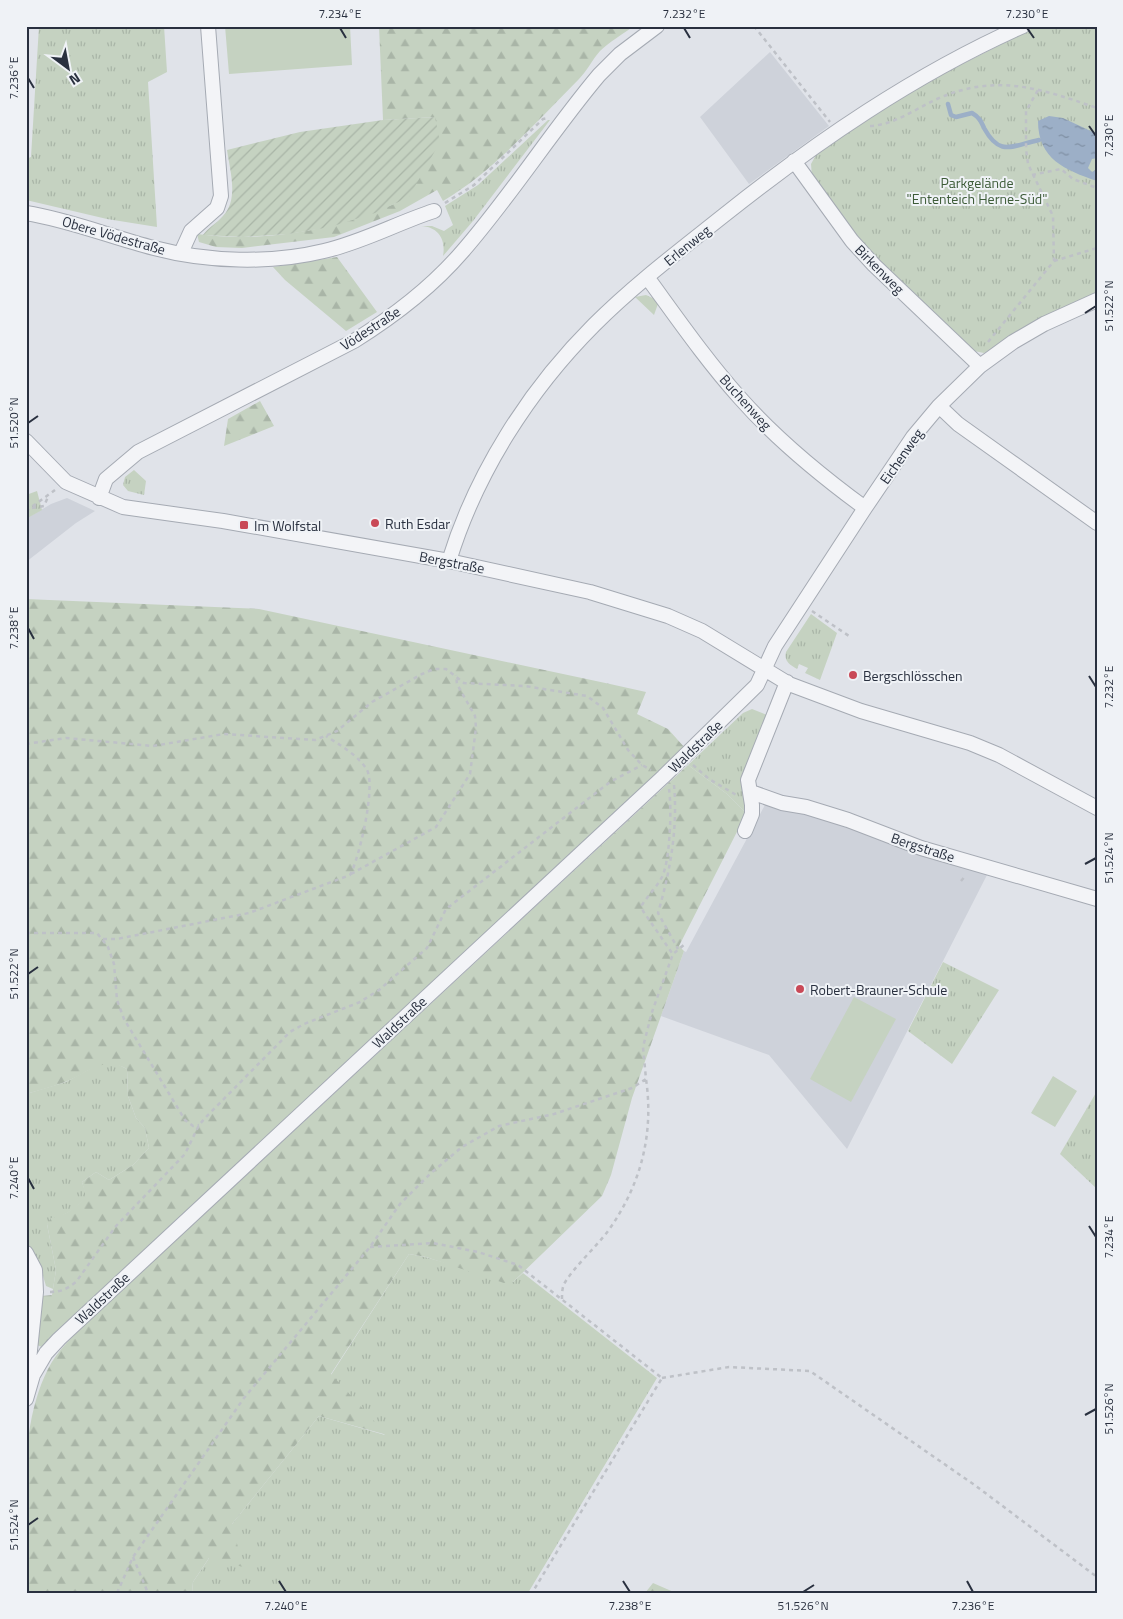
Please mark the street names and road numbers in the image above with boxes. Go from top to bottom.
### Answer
street label: Obere Vödestraße [60,210,168,260]
street label: Erlenweg [659,219,715,271]
street label: Birkenweg [850,239,910,299]
street label: Vödestraße [336,301,404,355]
street label: Buchenweg [715,369,777,435]
street label: Eichenweg [874,424,928,488]
street label: Bergstraße [418,545,486,579]
street label: Waldstraße [663,715,727,777]
street label: Bergstraße [888,827,958,867]
street label: Waldstraße [367,991,431,1053]
street label: Waldstraße [70,1267,134,1329]

